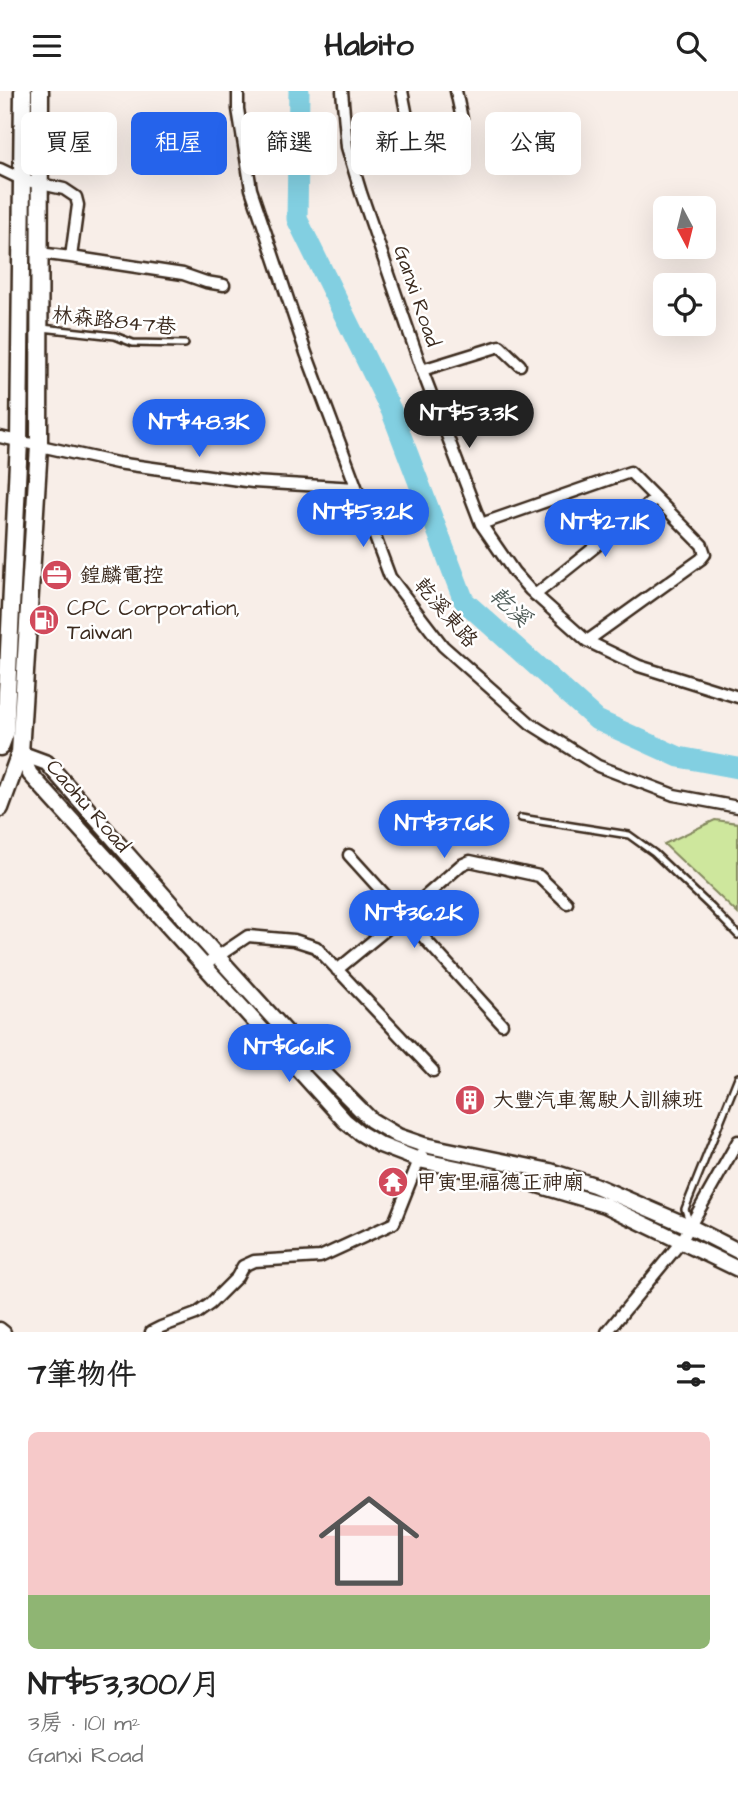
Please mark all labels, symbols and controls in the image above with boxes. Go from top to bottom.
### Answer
text: Habito [324,23,414,68]
icon: menu [28,27,66,65]
icon: search [672,27,710,65]
chip: 買屋 [21,112,117,175]
chip: 租屋 [131,112,227,175]
chip: 篩選 [241,112,337,175]
chip: 新上架 [351,112,471,175]
chip: 公寓 [485,112,581,175]
north arrow [653,196,716,259]
map controls [653,196,716,336]
street label: Ganxi Road [386,241,448,351]
button: locate [653,273,716,336]
street label: 林森路847巷 [50,300,178,342]
pin: NT$53.3K [397,391,541,450]
text: NT$53.3K [420,397,518,429]
pin: NT$48.3K [127,399,271,459]
text: NT$48.3K [149,406,249,438]
pin: NT$53.2K [291,489,435,549]
text: NT$53.2K [313,496,413,528]
pin: NT$27.1K [533,499,677,559]
text: NT$27.1K [561,506,649,538]
office icon: 鍠麟電控 [40,558,74,592]
place label: 鍠麟電控 [80,561,164,590]
street label: 乾溪東路 [408,572,484,654]
water label: 乾溪 [482,580,539,636]
place label: CPC Corporation, Taiwan [67,594,240,647]
fuel station icon: CPC Corporation, Taiwan [27,603,61,637]
street label: Caohu Road [39,753,137,859]
pin: NT$37.6K [372,801,516,860]
text: NT$37.6K [395,807,494,839]
pin: NT$36.2K [342,891,486,950]
text: NT$36.2K [365,897,463,929]
pin: NT$66.1K [217,1025,361,1084]
text: NT$66.1K [244,1031,334,1063]
building icon: 大豐汽車駕駛人訓練班 [453,1083,487,1117]
place label: 大豐汽車駕駛人訓練班 [493,1086,703,1115]
temple icon: 甲寅里福德正神廟 [376,1165,410,1199]
place label: 甲寅里福德正神廟 [416,1168,584,1197]
text: 7筆物件 [28,1354,136,1396]
icon: filters [672,1355,710,1393]
icon: home [306,1478,432,1604]
text: NT$53,300/月 [28,1664,221,1706]
text: 3房 · 101 m² [28,1707,140,1739]
text: Ganxi Road [28,1739,143,1771]

